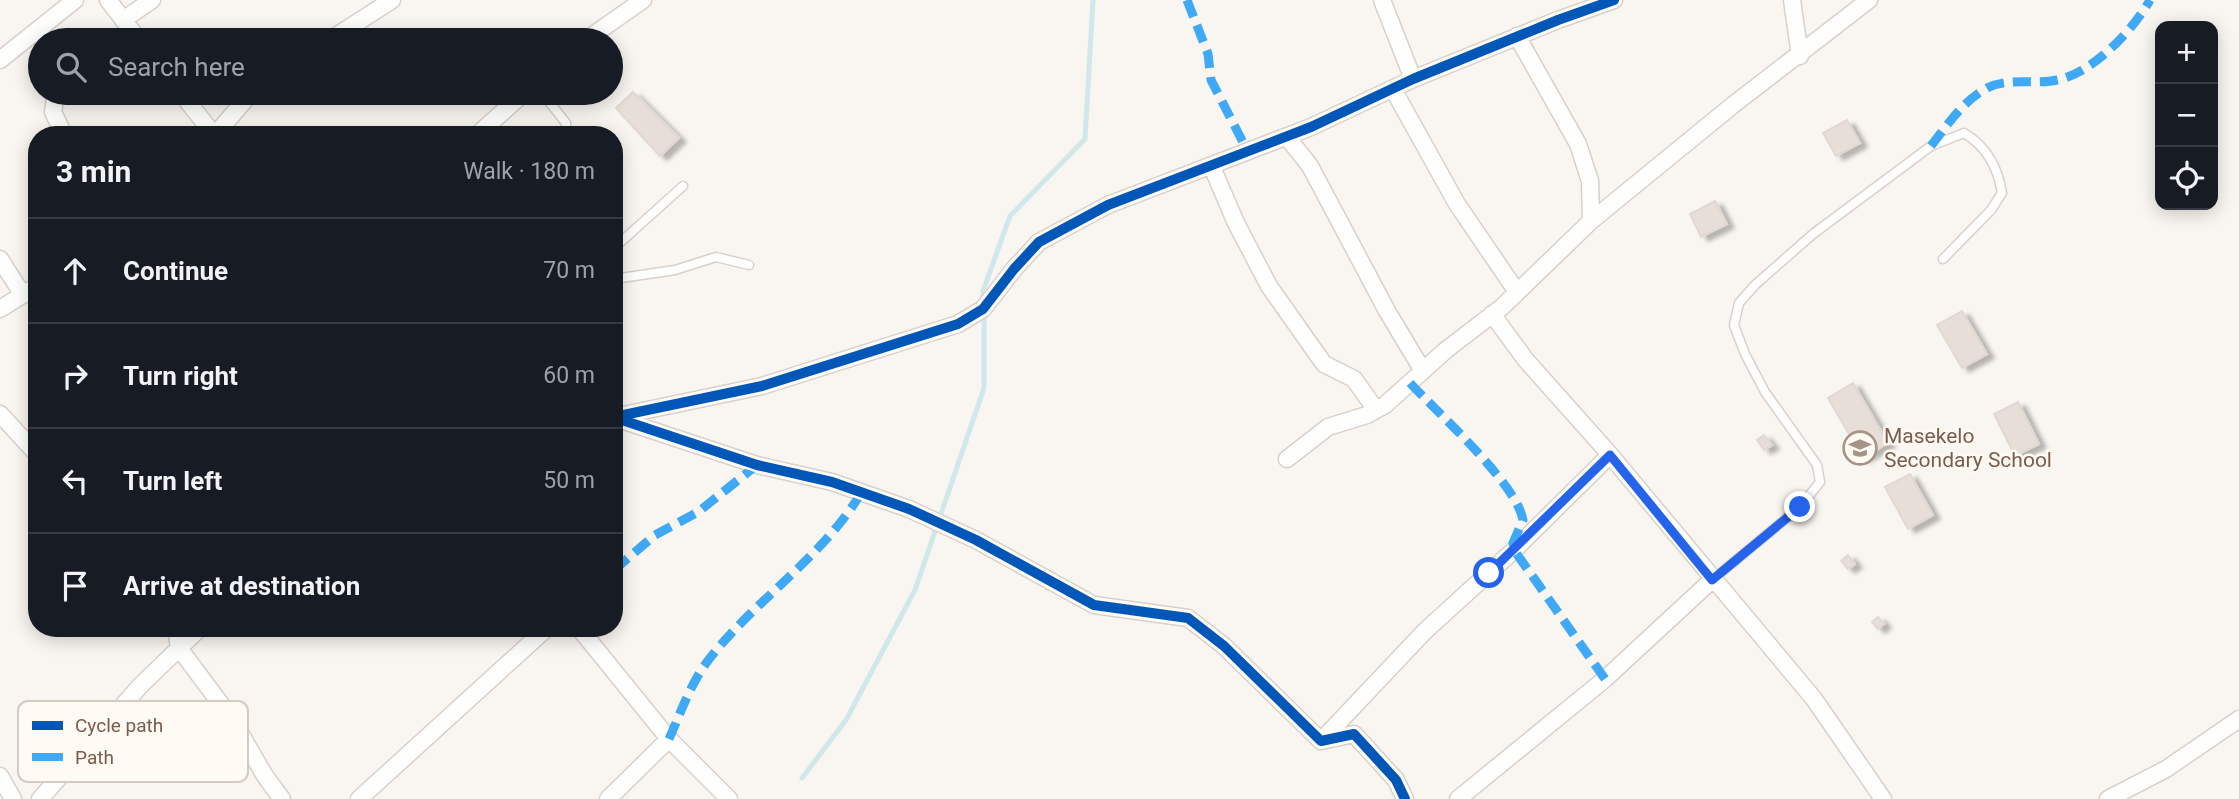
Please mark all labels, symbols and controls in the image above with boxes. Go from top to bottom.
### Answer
map controls [2155,21,2218,210]
button: + [2155,21,2218,84]
search box [28,28,623,105]
icon: search [52,48,90,86]
text: Search here [108,52,245,82]
button: − [2155,84,2218,147]
button: locate [2155,147,2218,210]
text: 3 min [56,154,131,189]
text: Walk · 180 m [463,158,595,185]
icon: ahead [56,252,94,290]
text: Continue [123,256,228,286]
text: 70 m [543,257,595,284]
icon: right [56,357,94,395]
text: Turn right [123,361,238,391]
text: 60 m [543,362,595,389]
place label: Masekelo Secondary School [1884,424,2052,472]
school or university icon: Masekelo Secondary School [1841,429,1879,467]
icon: left [56,462,94,500]
text: Turn left [123,466,222,496]
text: 50 m [543,467,595,494]
route end [1784,491,1815,522]
route start [1473,557,1504,588]
icon: arrive [56,567,94,605]
text: Arrive at destination [123,571,360,601]
legend [18,701,248,782]
text: Cycle path [75,714,163,737]
text: Path [75,746,114,769]

